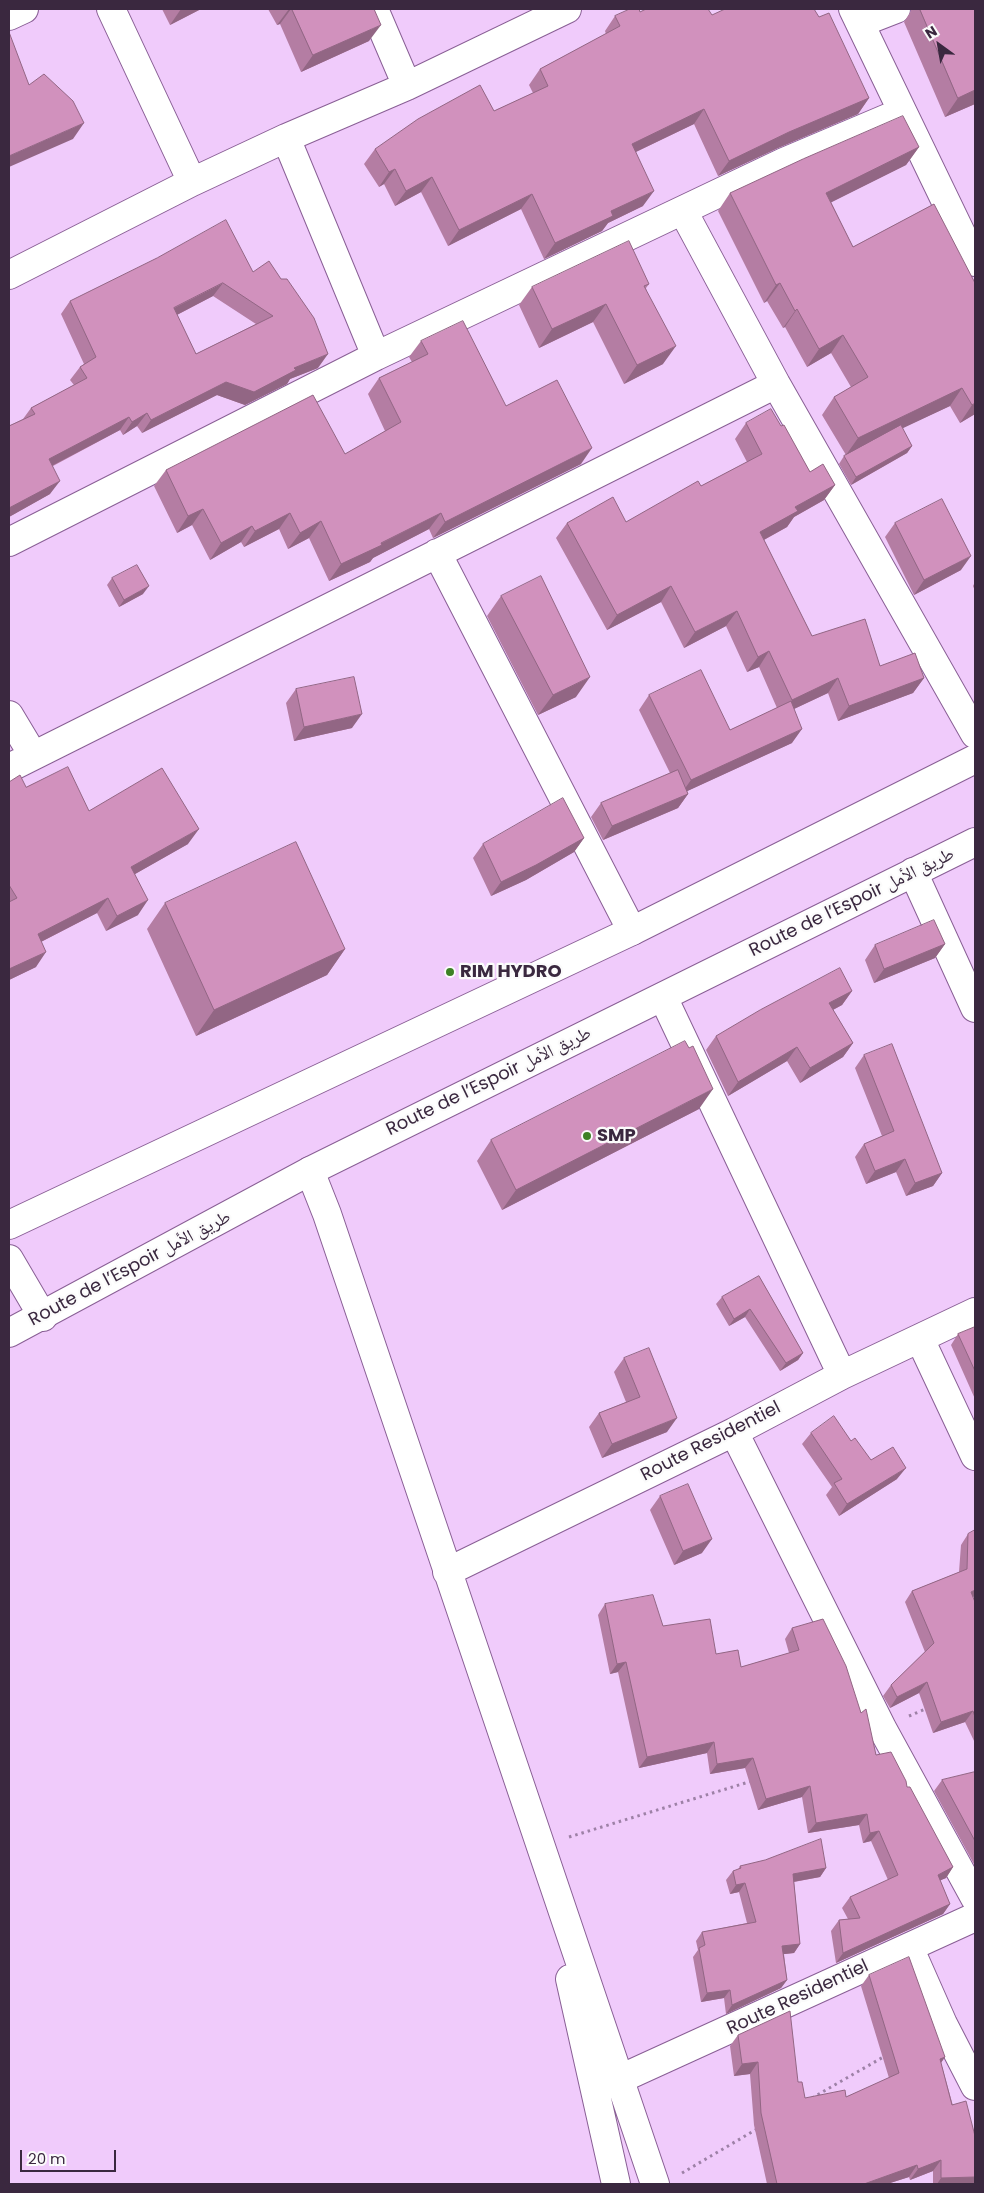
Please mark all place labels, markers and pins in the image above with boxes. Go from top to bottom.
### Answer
place label: RIM HYDRO [460,961,562,983]
marker: RIM HYDRO [444,966,456,978]
place label: SMP [597,1125,636,1147]
marker: SMP [581,1130,593,1142]

